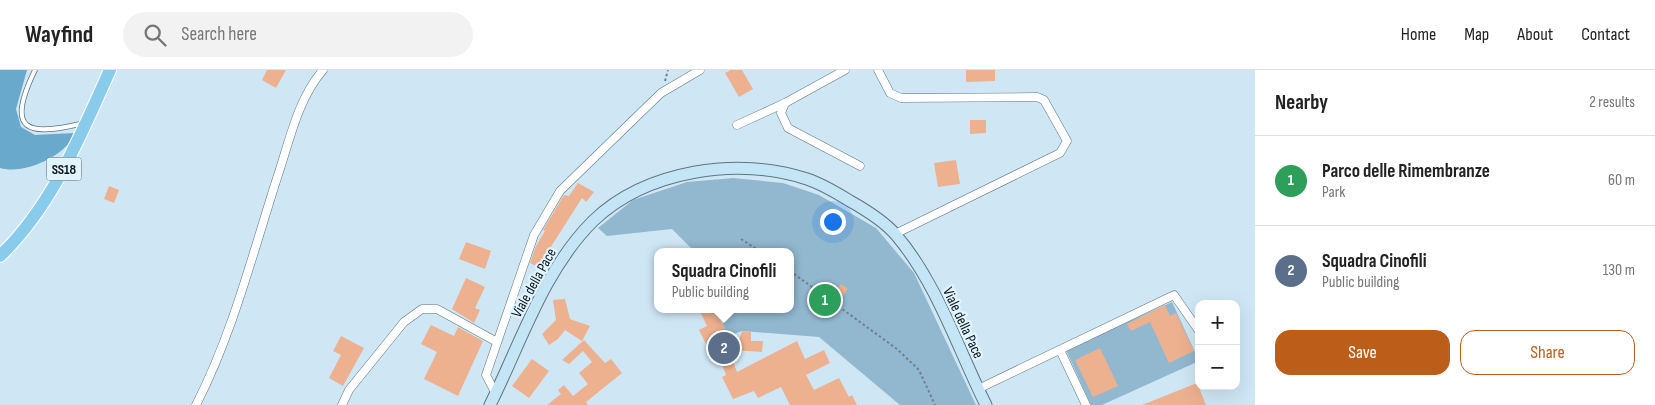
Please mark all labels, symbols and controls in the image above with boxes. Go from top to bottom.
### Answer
search box [123,12,473,57]
text: Wayfind [25,20,93,49]
icon: search [141,21,169,49]
text: Search here [181,23,257,46]
text: Home [1401,24,1436,45]
text: Map [1464,24,1489,45]
text: About [1517,24,1553,45]
text: Contact [1581,24,1630,45]
text: Nearby [1275,90,1328,115]
text: 2 results [1589,93,1635,112]
road number: SS18 [46,158,82,180]
text: Parco delle Rimembranze [1322,160,1490,183]
text: 1 [1288,171,1294,190]
text: 60 m [1608,171,1635,190]
text: Park [1322,183,1345,202]
your location [820,209,846,235]
street label: Viale della Pace [507,245,561,321]
popup [654,248,794,313]
text: Squadra Cinofili [1322,250,1427,273]
text: Squadra Cinofili [672,260,776,283]
text: 2 [1287,261,1295,280]
text: 130 m [1603,261,1635,280]
text: Public building [1322,273,1399,292]
pin: 1 [809,281,841,319]
text: Public building [672,283,749,302]
street label: Viale della Pace [938,284,988,362]
map controls [1195,300,1240,390]
button: + [1195,300,1240,345]
pin: 2 [708,329,740,367]
button: Save [1275,330,1450,375]
button: Share [1460,330,1635,375]
button: − [1195,345,1240,390]

